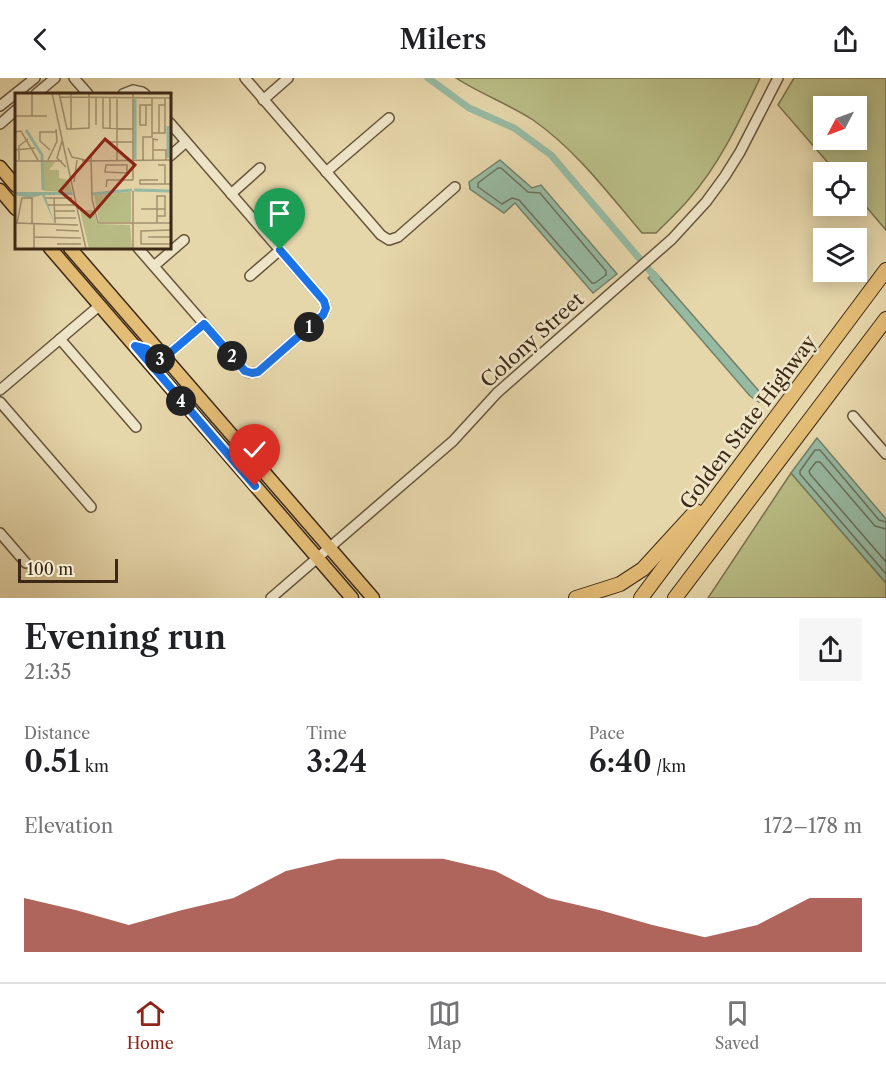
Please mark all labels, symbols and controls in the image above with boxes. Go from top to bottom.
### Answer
icon: back [24,23,57,56]
text: Milers [399,23,487,56]
icon: share [829,23,862,56]
inset map [15,93,171,249]
north arrow [813,96,867,150]
map controls [813,96,867,282]
button: locate [813,162,867,216]
pin [254,188,305,250]
icon: arrive [263,197,296,230]
button: layers [813,228,867,282]
street label: Colony Street [476,287,588,393]
pin: 1 [294,312,324,342]
text: 1 [305,317,313,337]
street label: Golden State Highway [675,330,822,514]
pin: 2 [217,341,247,371]
pin: 3 [145,344,175,374]
text: 2 [227,346,237,366]
text: 3 [155,349,165,369]
pin: 4 [166,386,196,416]
text: 4 [176,391,186,411]
pin [229,424,280,486]
icon: check [238,433,271,466]
scale bar [18,556,118,583]
text: 100 m [27,559,73,579]
text: Evening run [24,617,226,658]
button: share [799,618,862,681]
text: 21:35 [24,660,71,684]
text: Distance [24,723,90,743]
text: Time [306,723,347,743]
text: Pace [589,723,625,743]
text: 0.51 [24,743,81,780]
text: 3:24 [306,743,367,780]
text: 6:40 [589,743,652,780]
text: km [81,756,109,776]
text: /km [652,756,686,776]
text: Elevation [24,814,113,838]
text: 172–178 m [764,814,862,838]
tab: Home [127,997,174,1053]
tab: Map [427,997,461,1053]
tab: Saved [715,997,759,1053]

